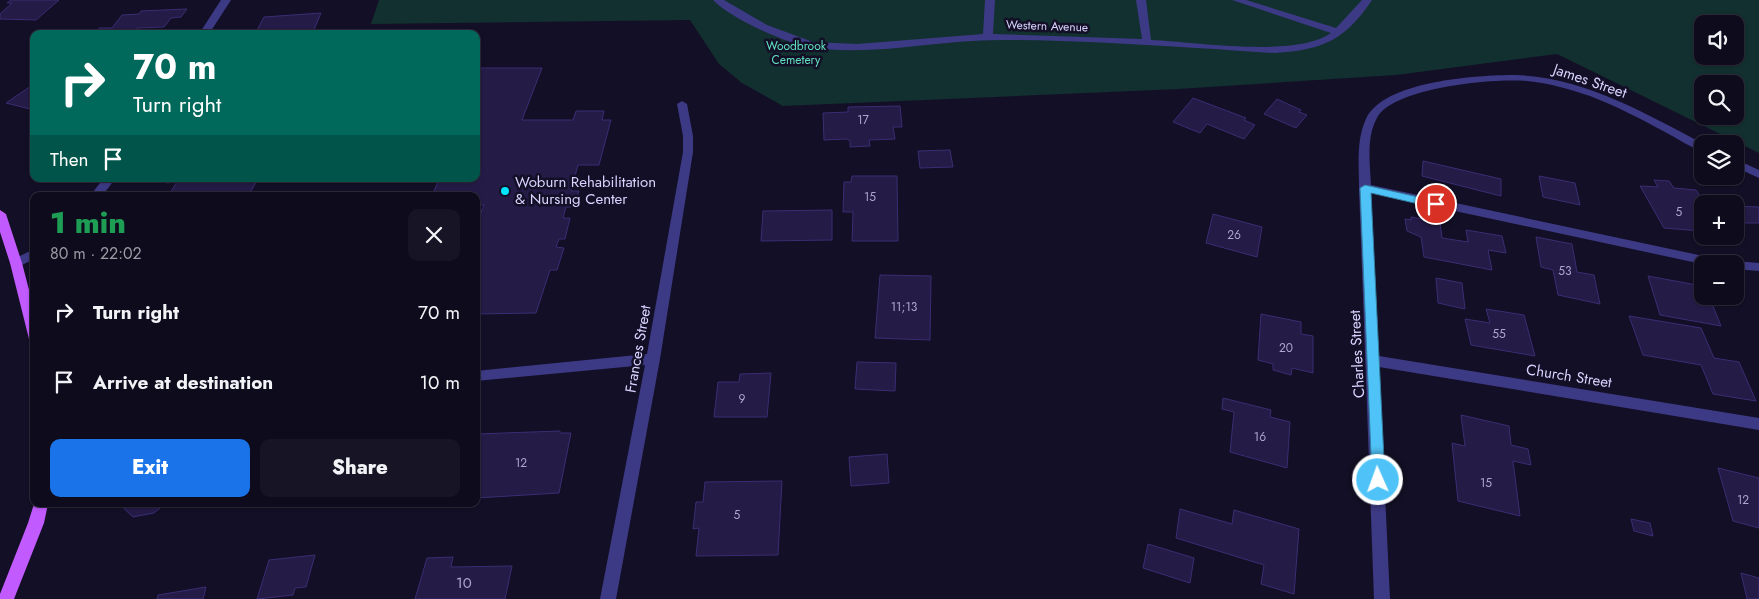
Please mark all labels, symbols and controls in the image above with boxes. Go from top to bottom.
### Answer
map controls [1694,15,1744,305]
button: sound [1694,15,1744,65]
street label: Western Avenue [1006,16,1088,36]
park label: Woodbrook Cemetery [766,37,827,69]
text: 70 m [133,42,216,92]
icon: right [50,50,115,115]
street label: James Street [1548,57,1630,104]
button: search [1694,75,1744,125]
text: Turn right [133,88,221,120]
house number: 17 [857,111,870,129]
button: layers [1694,135,1744,185]
icon: arrive [99,145,127,173]
text: Then [50,146,89,173]
place label: Woburn Rehabilitation & Nursing Center [515,171,656,210]
pin [1415,183,1457,225]
marker: Woburn Rehabilitation & Nursing Center [499,185,511,197]
house number: 15 [864,188,876,206]
icon: arrive [1422,190,1450,218]
button: + [1694,195,1744,245]
text: 1 min [50,201,126,244]
house number: 5 [1676,203,1683,221]
button: close [408,209,460,261]
house number: 26 [1227,226,1241,244]
text: 80 m · 22:02 [50,242,142,265]
button: − [1694,255,1744,305]
house number: 53 [1558,262,1572,280]
icon: right [50,298,78,326]
house number: 11;13 [891,298,918,316]
text: Turn right [93,299,179,326]
text: 70 m [418,299,460,326]
street label: Frances Street [619,303,657,395]
street label: Charles Street [1344,309,1370,399]
house number: 55 [1492,325,1506,343]
house number: 20 [1279,339,1293,357]
street label: Church Street [1525,358,1614,394]
icon: arrive [50,368,78,396]
text: Arrive at destination [93,369,273,396]
text: 10 m [420,369,460,396]
house number: 9 [739,390,746,408]
house number: 16 [1254,428,1266,446]
button: Exit [50,439,250,497]
button: Share [260,439,460,497]
position arrow [1351,453,1403,505]
house number: 12 [515,454,527,472]
house number: 15 [1480,474,1492,492]
house number: 12 [1737,491,1749,509]
house number: 5 [734,506,741,524]
house number: 10 [456,572,472,594]

